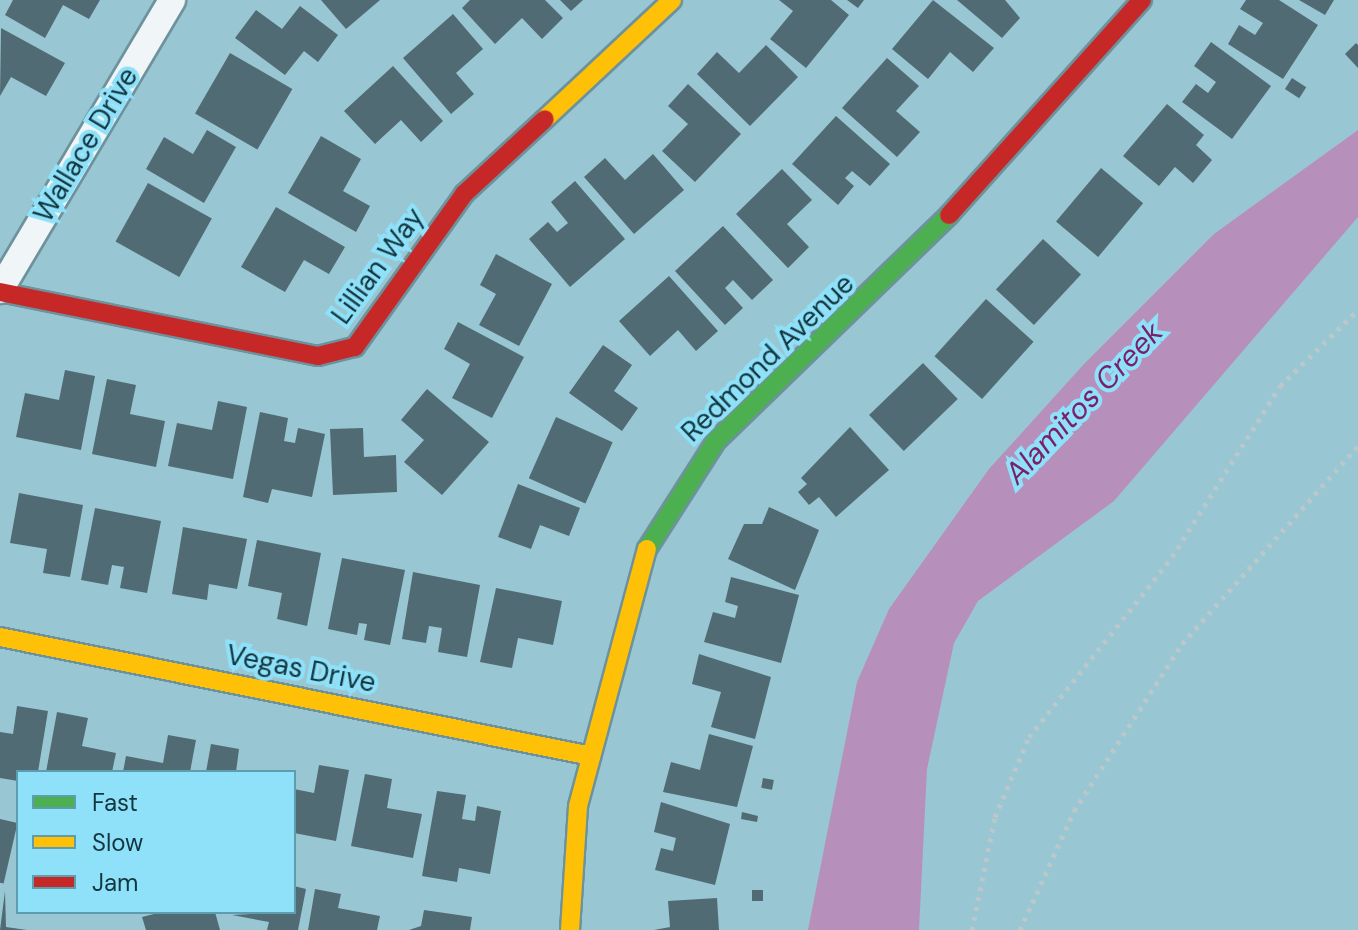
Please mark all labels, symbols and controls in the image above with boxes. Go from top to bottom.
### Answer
street label: Wallace Drive [27,62,145,228]
street label: Lillian Way [325,201,431,331]
street label: Redmond Avenue [675,267,861,449]
water label: Alamitos Creek [998,314,1170,492]
street label: Vegas Drive [223,638,379,700]
legend [16,770,296,914]
text: Fast [92,787,138,818]
text: Slow [92,827,143,858]
text: Jam [92,867,138,898]

